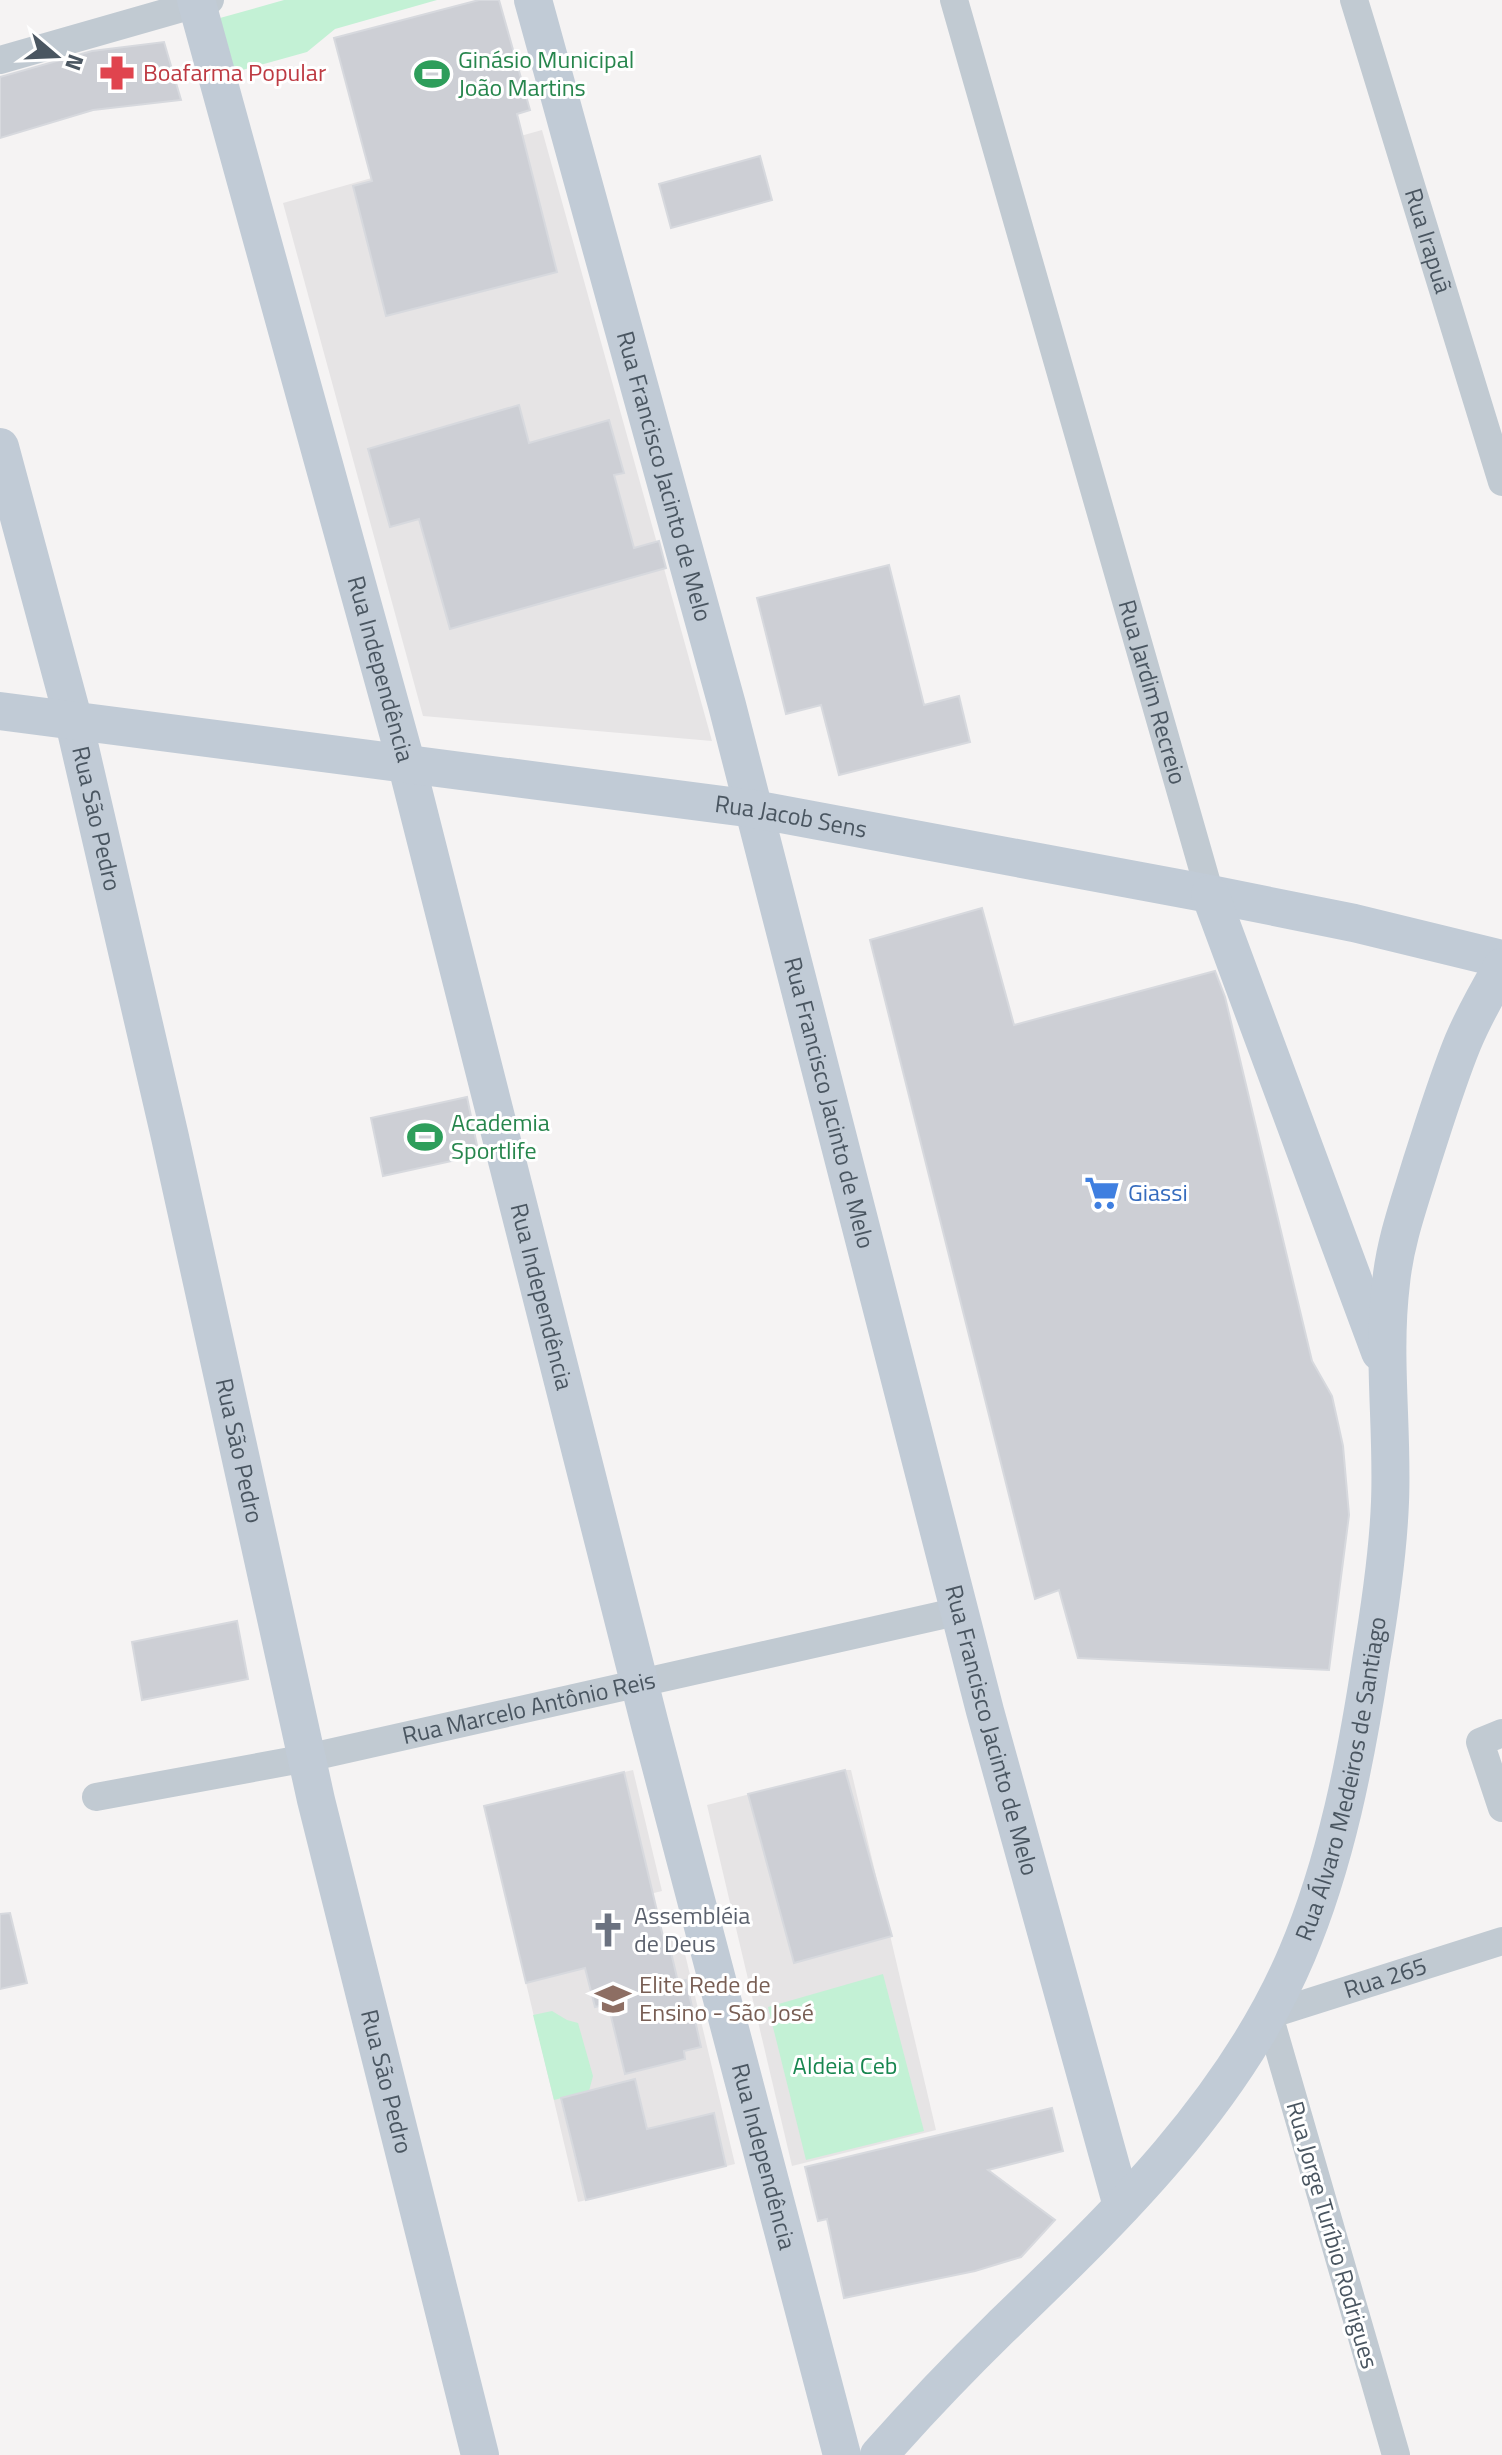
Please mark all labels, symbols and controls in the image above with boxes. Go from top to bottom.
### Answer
north arrow [16,16,96,96]
place label: Ginásio Municipal João Martins [458,41,634,105]
text: N [56,50,93,75]
pharmacy icon: Boafarma Popular [98,54,136,92]
place label: Boafarma Popular [143,54,326,90]
sports icon: Ginásio Municipal João Martins [413,55,451,93]
street label: Rua Irapuã [1396,183,1462,298]
street label: Rua Francisco Jacinto de Melo [608,327,722,625]
street label: Rua Independência [339,572,424,766]
street label: Rua Jardim Recreio [1110,595,1197,788]
street label: Rua São Pedro [63,743,131,894]
street label: Rua Jacob Sens [713,785,870,847]
street label: Rua Francisco Jacinto de Melo [775,953,885,1252]
place label: Academia Sportlife [451,1104,550,1168]
sports icon: Academia Sportlife [406,1118,444,1156]
supermarket icon: Giassi [1083,1174,1121,1212]
place label: Giassi [1128,1174,1188,1210]
street label: Rua Independência [501,1199,583,1394]
street label: Rua São Pedro [207,1375,274,1526]
street label: Rua Francisco Jacinto de Melo [936,1581,1049,1880]
street label: Rua Álvaro Medeiros de Santiago [1285,1614,1395,1946]
street label: Rua Marcelo Antônio Reis [399,1661,659,1753]
place label: Assembléia de Deus [634,1897,750,1961]
church icon: Assembléia de Deus [589,1911,627,1949]
street label: Rua 265 [1339,1947,1431,2007]
place label: Elite Rede de Ensino - São José [639,1966,814,2030]
school or university icon: Elite Rede de Ensino - São José [594,1980,632,2018]
street label: Rua São Pedro [352,2006,423,2157]
park label: Aldeia Ceb [793,2047,897,2083]
street label: Rua Independência [723,2059,806,2253]
street label: Rua Jorge Turíbio Rodrigues [1277,2097,1388,2373]

